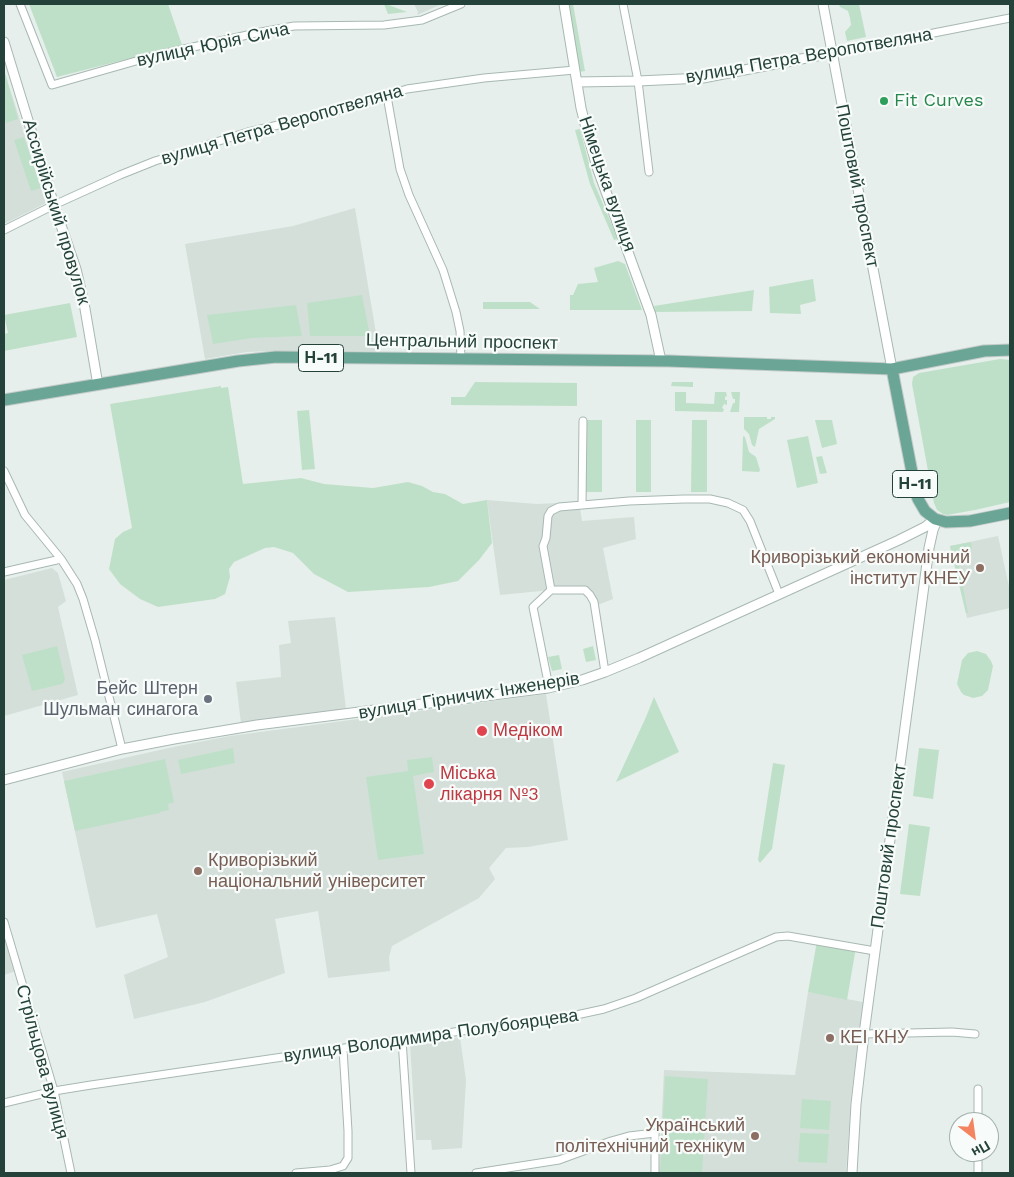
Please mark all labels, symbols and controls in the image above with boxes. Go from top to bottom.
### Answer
street label: вулиця Юрія Сича [135,18,291,72]
street label: вулиця Петра Веропотвеляна [684,24,934,88]
street label: вулиця Петра Веропотвеляна [159,80,405,170]
place label: Fit Curves [894,90,983,112]
marker: Fit Curves [878,95,890,107]
street label: Поштовий проспект [831,102,883,270]
street label: Німецька вулиця [574,113,640,255]
street label: Ассирійський провулок [17,117,95,307]
street label: Центральний проспект [366,330,558,354]
road number: Н-11 [298,344,344,372]
road number: Н-11 [892,470,938,498]
place label: Криворізький економічний інститут КНЕУ [750,547,970,590]
marker: Криворізький економічний інститут КНЕУ [974,562,986,574]
street label: вулиця Гірничих Інженерів [357,668,581,724]
place label: Бейс Штерн Шульман синагога [43,678,198,721]
marker: Бейс Штерн Шульман синагога [202,693,214,705]
place label: Медіком [493,720,563,742]
marker: Медіком [475,724,489,738]
street label: Поштовий проспект [867,762,911,930]
place label: Міська лікарня №3 [440,763,539,806]
marker: Міська лікарня №3 [422,777,436,791]
place label: Криворізький національний університет [208,850,425,892]
marker: Криворізький національний університет [192,865,204,877]
street label: Стрільцова вулиця [11,982,73,1142]
street label: вулиця Володимира Полубоярцева [282,1005,580,1067]
place label: КЕІ КНУ [840,1027,909,1049]
marker: КЕІ КНУ [824,1032,836,1044]
north arrow [949,1112,999,1162]
place label: Український політехнічний технікум [555,1115,745,1158]
marker: Український політехнічний технікум [749,1130,761,1142]
text: Пн [969,1138,993,1161]

